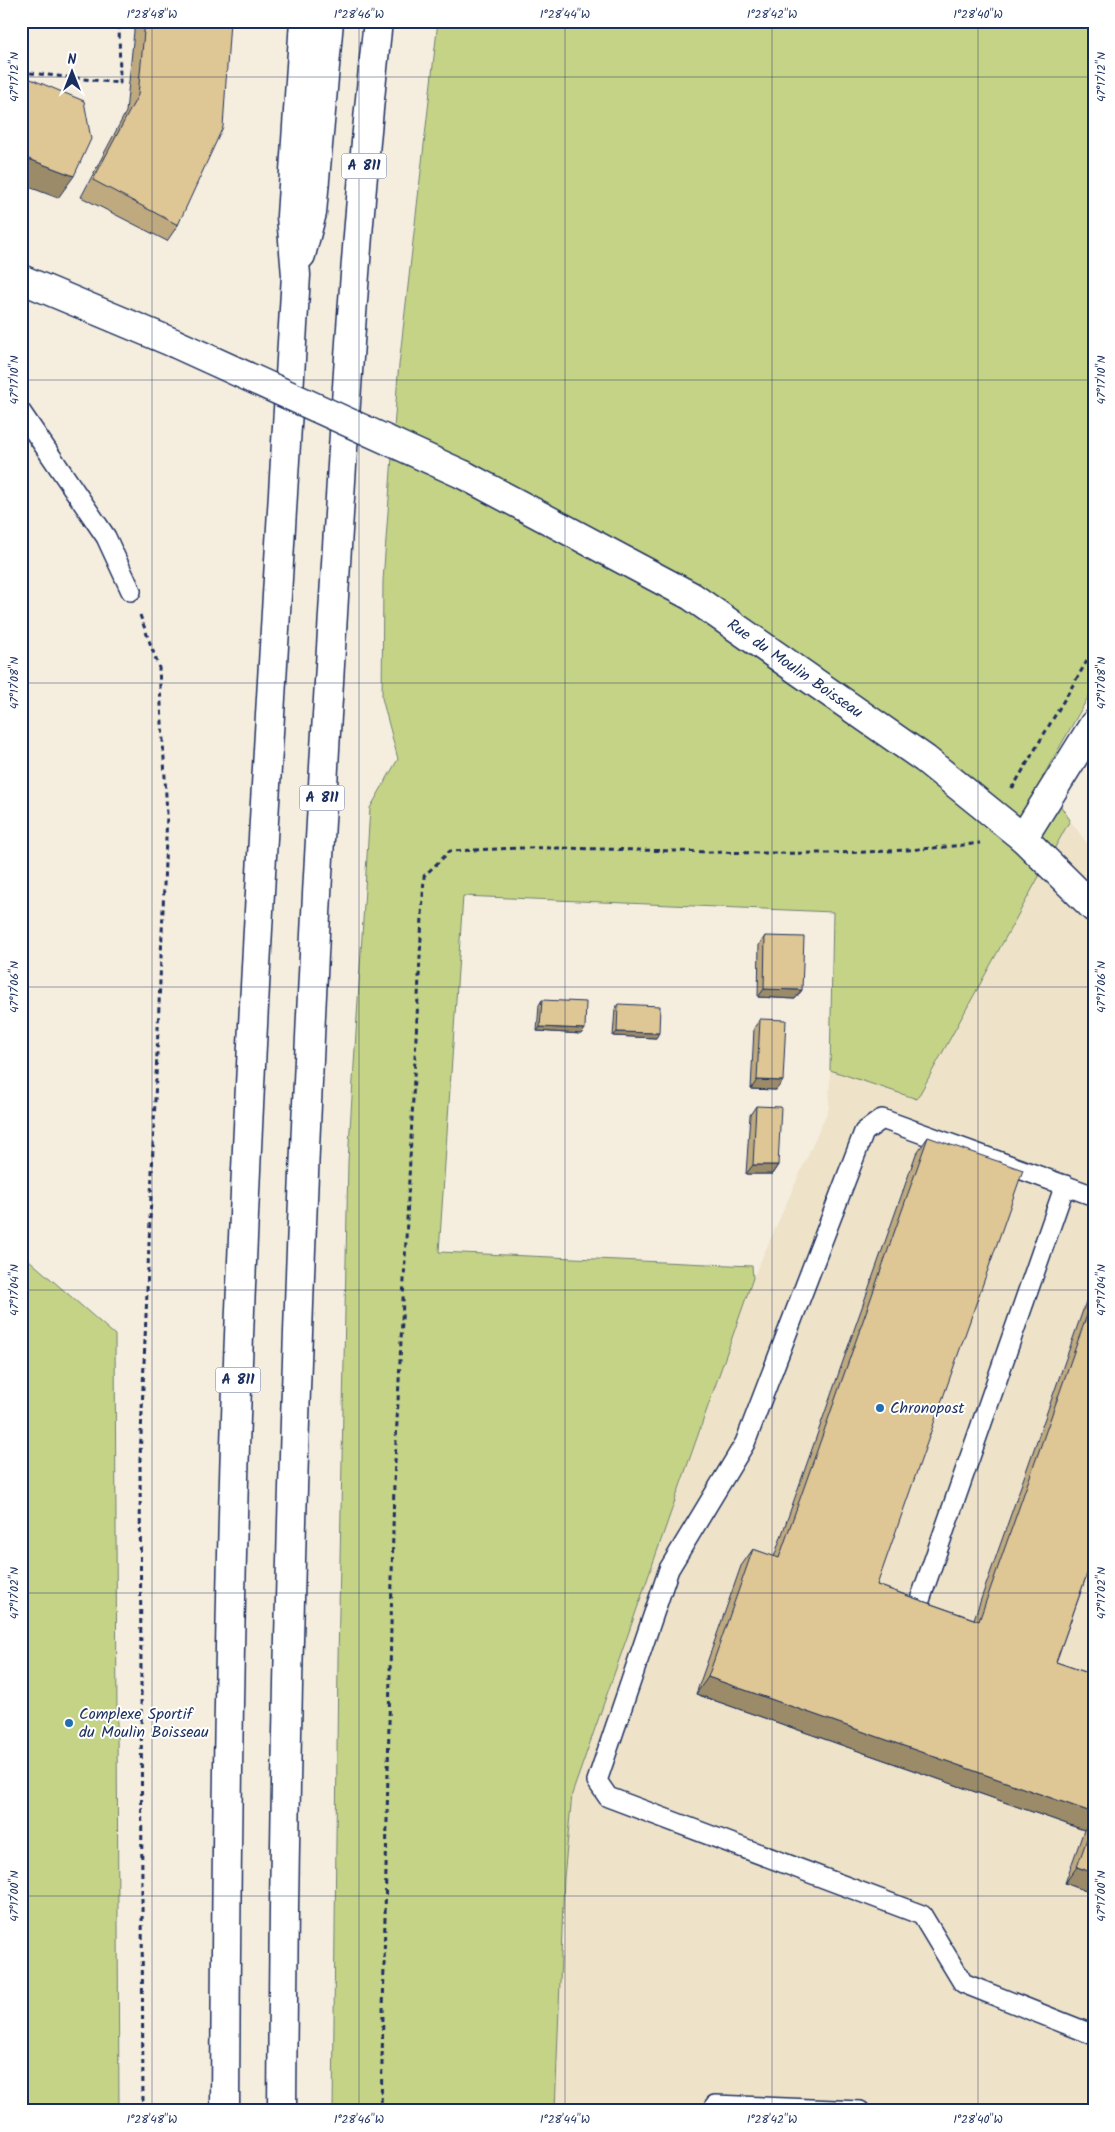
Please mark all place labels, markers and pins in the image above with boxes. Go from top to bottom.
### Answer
place label: Chronopost [890,1396,965,1421]
marker: Chronopost [874,1402,886,1414]
place label: Complexe Sportif du Moulin Boisseau [79,1702,209,1745]
marker: Complexe Sportif du Moulin Boisseau [63,1717,75,1729]

